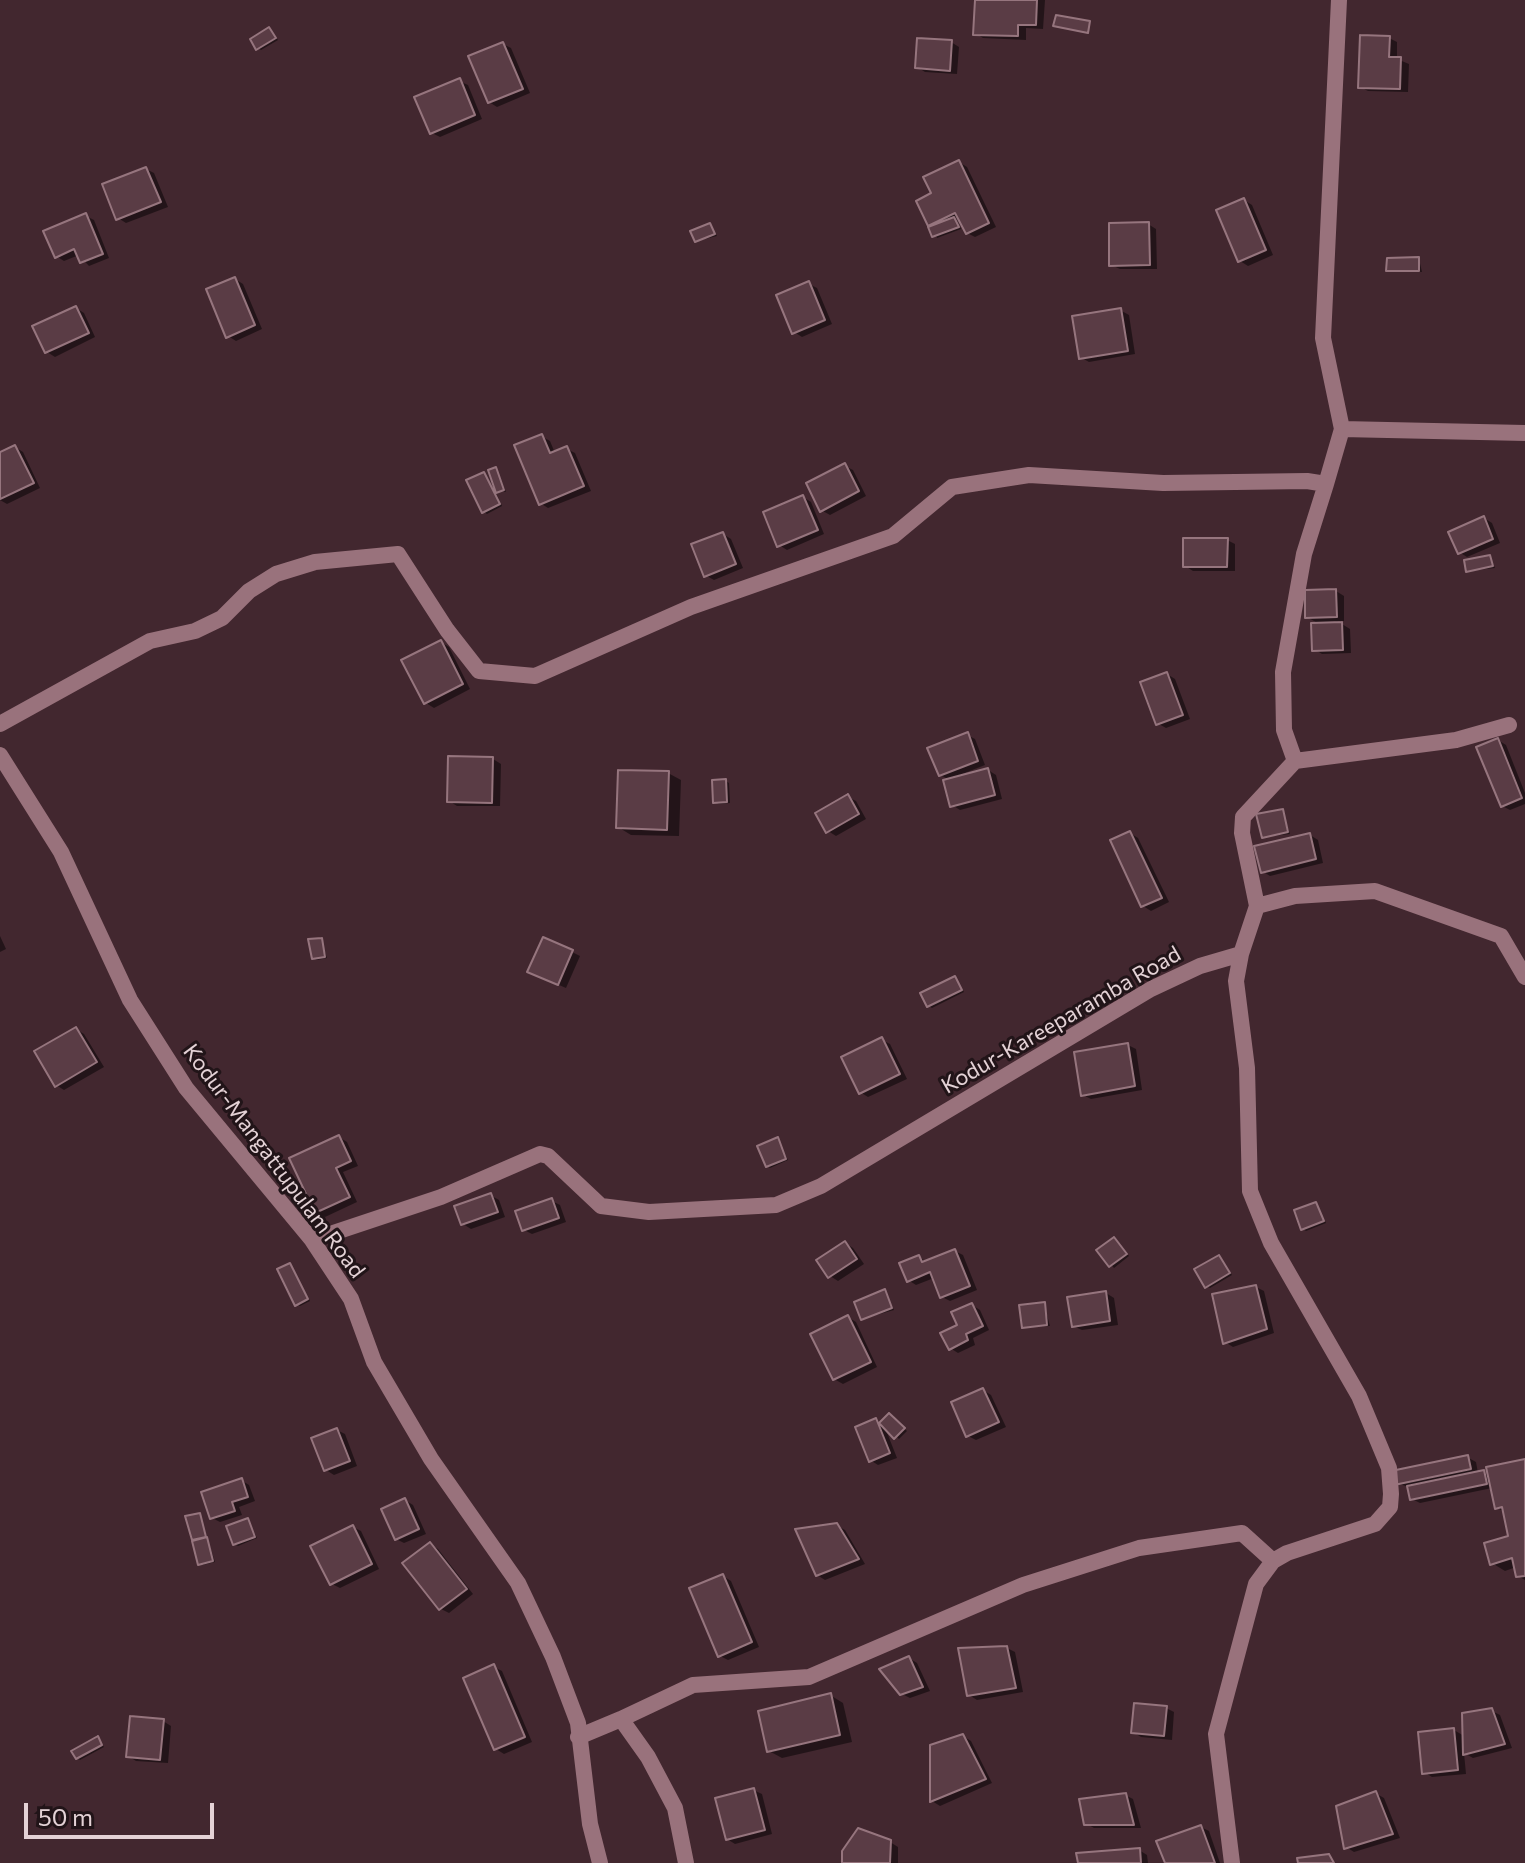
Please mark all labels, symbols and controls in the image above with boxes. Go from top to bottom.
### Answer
street label: Kodur-Kareeparamba Road [937,941,1185,1099]
street label: Kodur-Mangattupulam Road [177,1039,371,1283]
scale bar [28,1787,218,1837]
text: 50 m [38,1802,93,1831]

